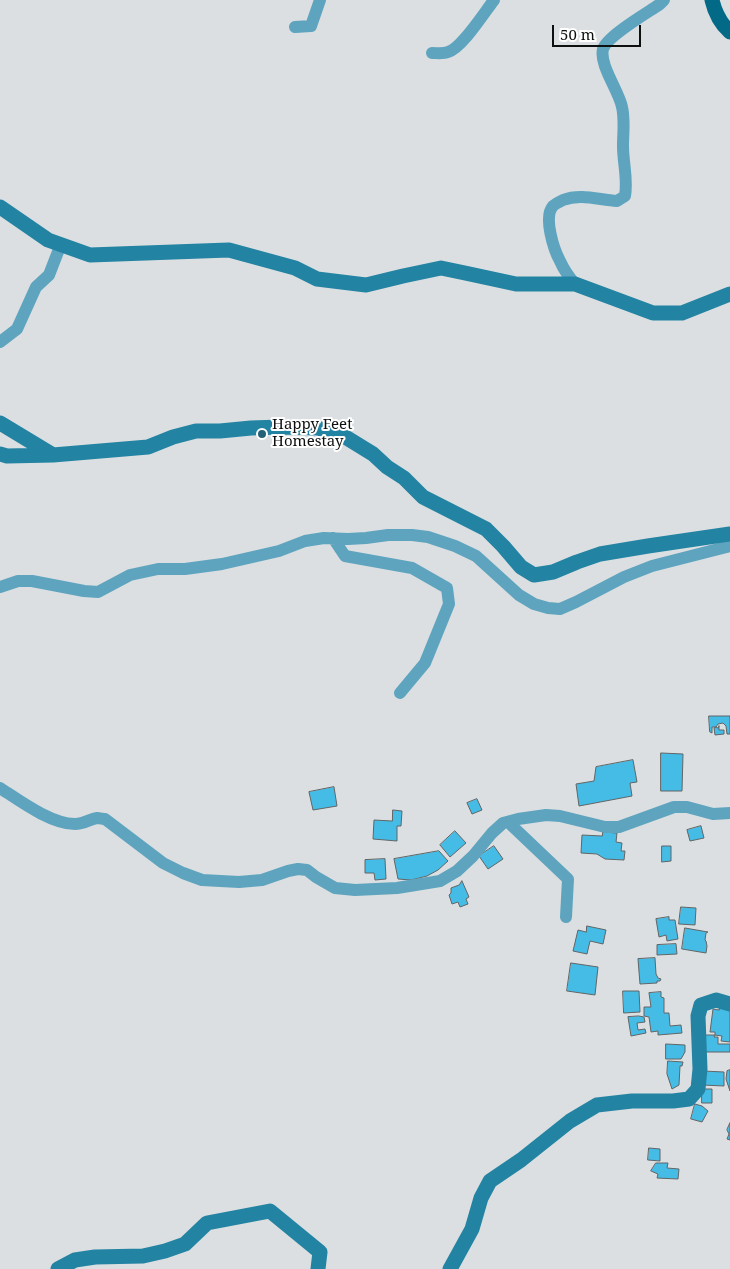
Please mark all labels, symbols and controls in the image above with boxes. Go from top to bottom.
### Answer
scale bar [555,15,644,47]
text: 50 m [560,24,595,44]
place label: Happy Feet Homestay [272,416,352,451]
marker: Happy Feet Homestay [256,428,268,440]

